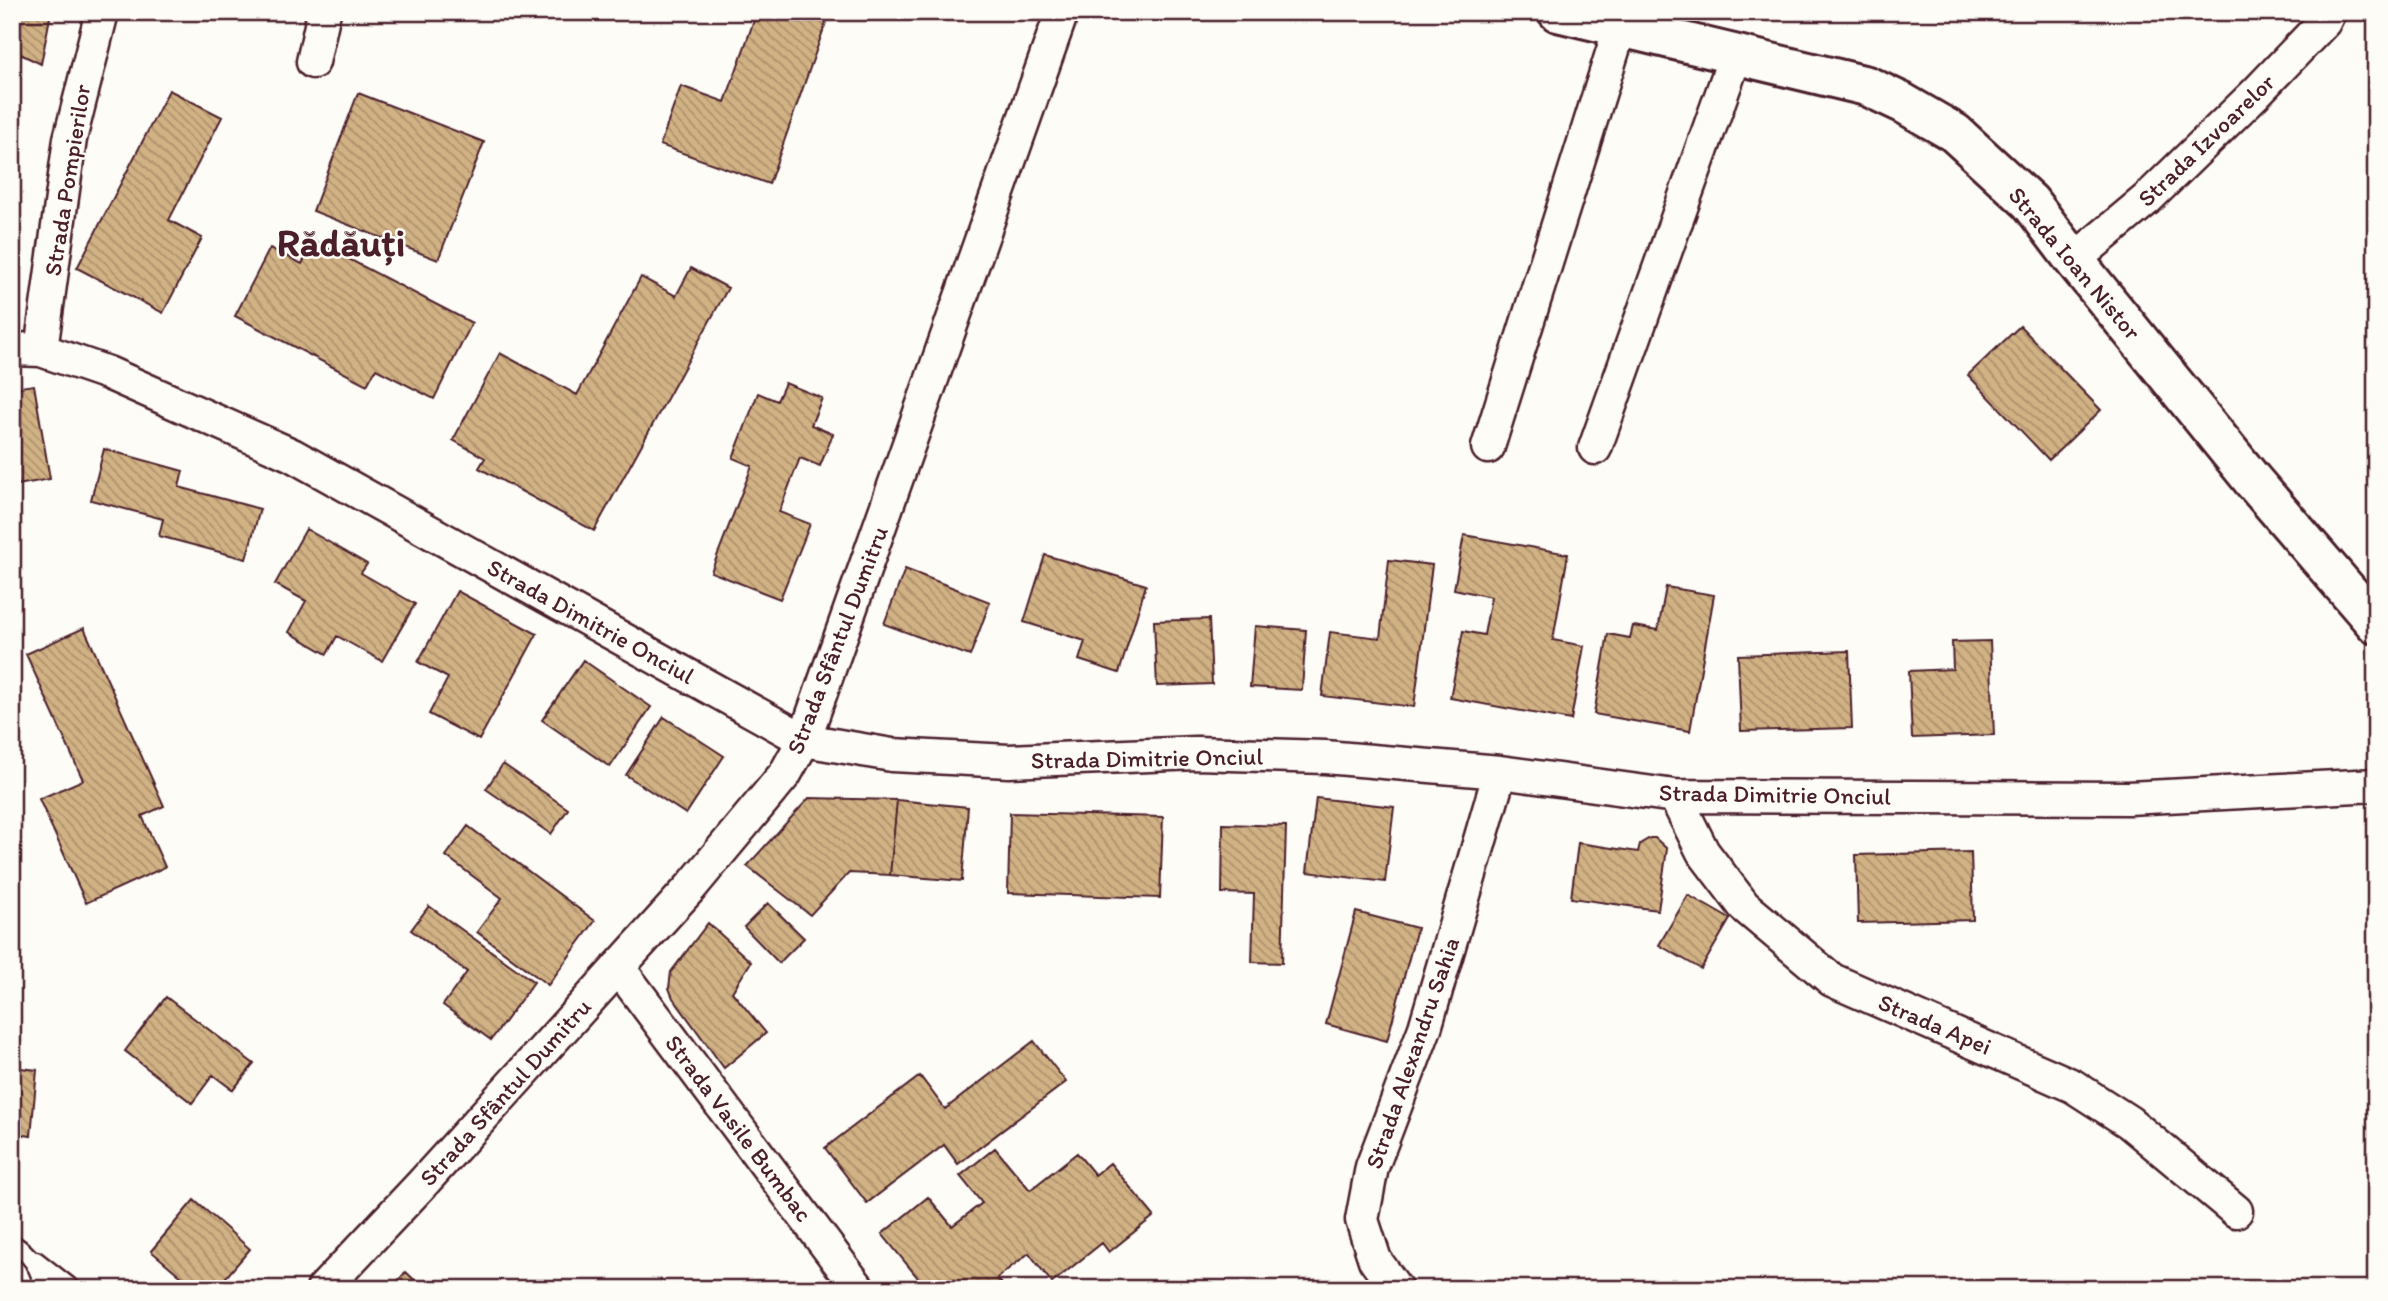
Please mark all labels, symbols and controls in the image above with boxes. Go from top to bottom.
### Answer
street label: Strada Izvoarelor [2131,67,2281,213]
street label: Strada Pompierilor [38,82,96,278]
street label: Strada Ioan Nistor [2003,181,2148,346]
district label: Rădăuți [277,220,405,266]
street label: Strada Sfântul Dumitru [780,522,894,758]
street label: Strada Dimitrie Onciul [482,552,700,690]
street label: Strada Dimitrie Onciul [1031,741,1264,775]
street label: Strada Dimitrie Onciul [1659,777,1892,811]
street label: Strada Alexandru Sahia [1359,933,1465,1173]
street label: Strada Apei [1874,987,1996,1061]
street label: Strada Sfântul Dumitru [413,992,597,1192]
street label: Strada Vasile Bumbac [659,1029,819,1227]

